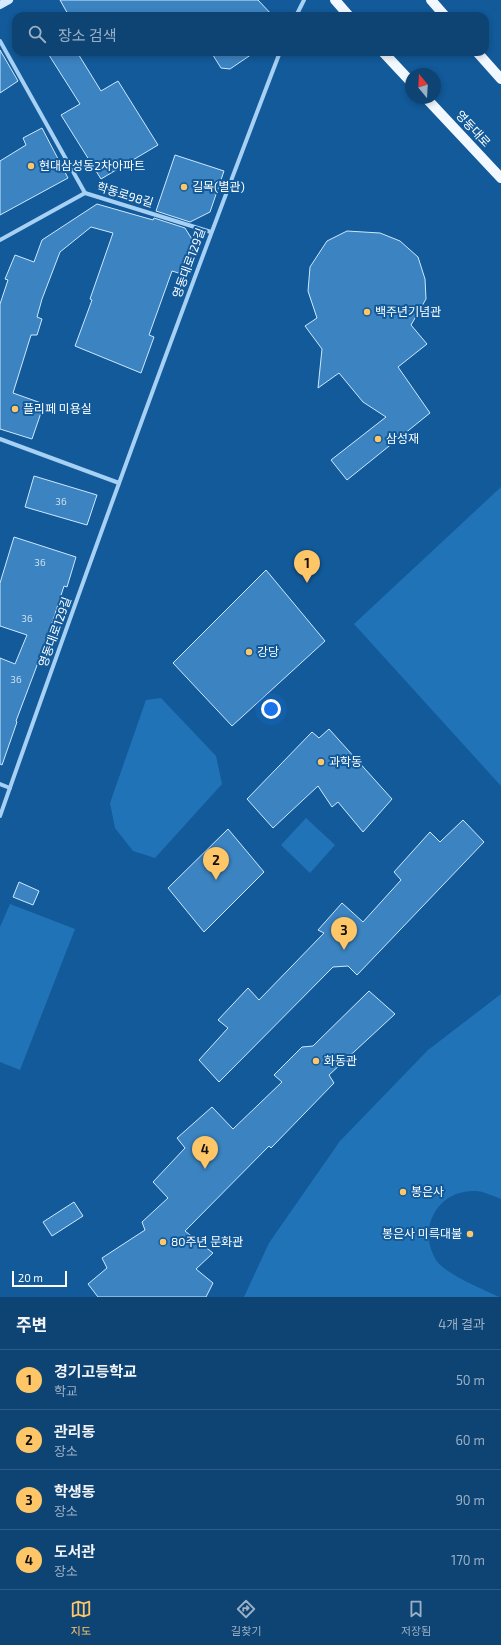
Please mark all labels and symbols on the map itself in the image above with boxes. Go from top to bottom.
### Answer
north arrow [405,68,441,104]
street label: 영동대로 [454,107,494,149]
place label: 현대삼성동2차아파트 [39,158,145,172]
marker: 현대삼성동2차아파트 [26,161,36,171]
street label: 학동로98길 [95,179,155,209]
place label: 길목(별관) [192,179,245,193]
marker: 길목(별관) [179,182,189,192]
street label: 영동대로129길 [169,226,207,300]
place label: 백주년기념관 [375,304,441,318]
marker: 백주년기념관 [362,307,372,317]
place label: 플리페 미용실 [23,401,92,415]
marker: 플리페 미용실 [10,404,20,414]
place label: 삼성재 [386,431,419,445]
marker: 삼성재 [373,434,383,444]
house number: 36 [55,495,67,507]
pin: 1 [294,550,320,583]
house number: 36 [34,556,46,568]
street label: 영동대로129길 [35,595,73,669]
house number: 36 [21,612,33,624]
place label: 강당 [257,644,279,658]
marker: 강당 [244,647,254,657]
house number: 36 [10,673,22,685]
your location [261,699,281,719]
place label: 과학동 [329,754,362,768]
marker: 과학동 [316,757,326,767]
pin: 2 [203,847,229,880]
pin: 3 [331,917,357,950]
place label: 화동관 [324,1053,357,1067]
marker: 화동관 [311,1056,321,1066]
pin: 4 [192,1136,218,1169]
place label: 봉은사 [411,1184,444,1198]
marker: 봉은사 [398,1187,408,1197]
place label: 봉은사 미륵대불 [382,1226,462,1240]
marker: 봉은사 미륵대불 [465,1229,475,1239]
place label: 80주년 문화관 [171,1234,243,1248]
marker: 80주년 문화관 [158,1237,168,1247]
scale bar [12,1269,67,1288]

